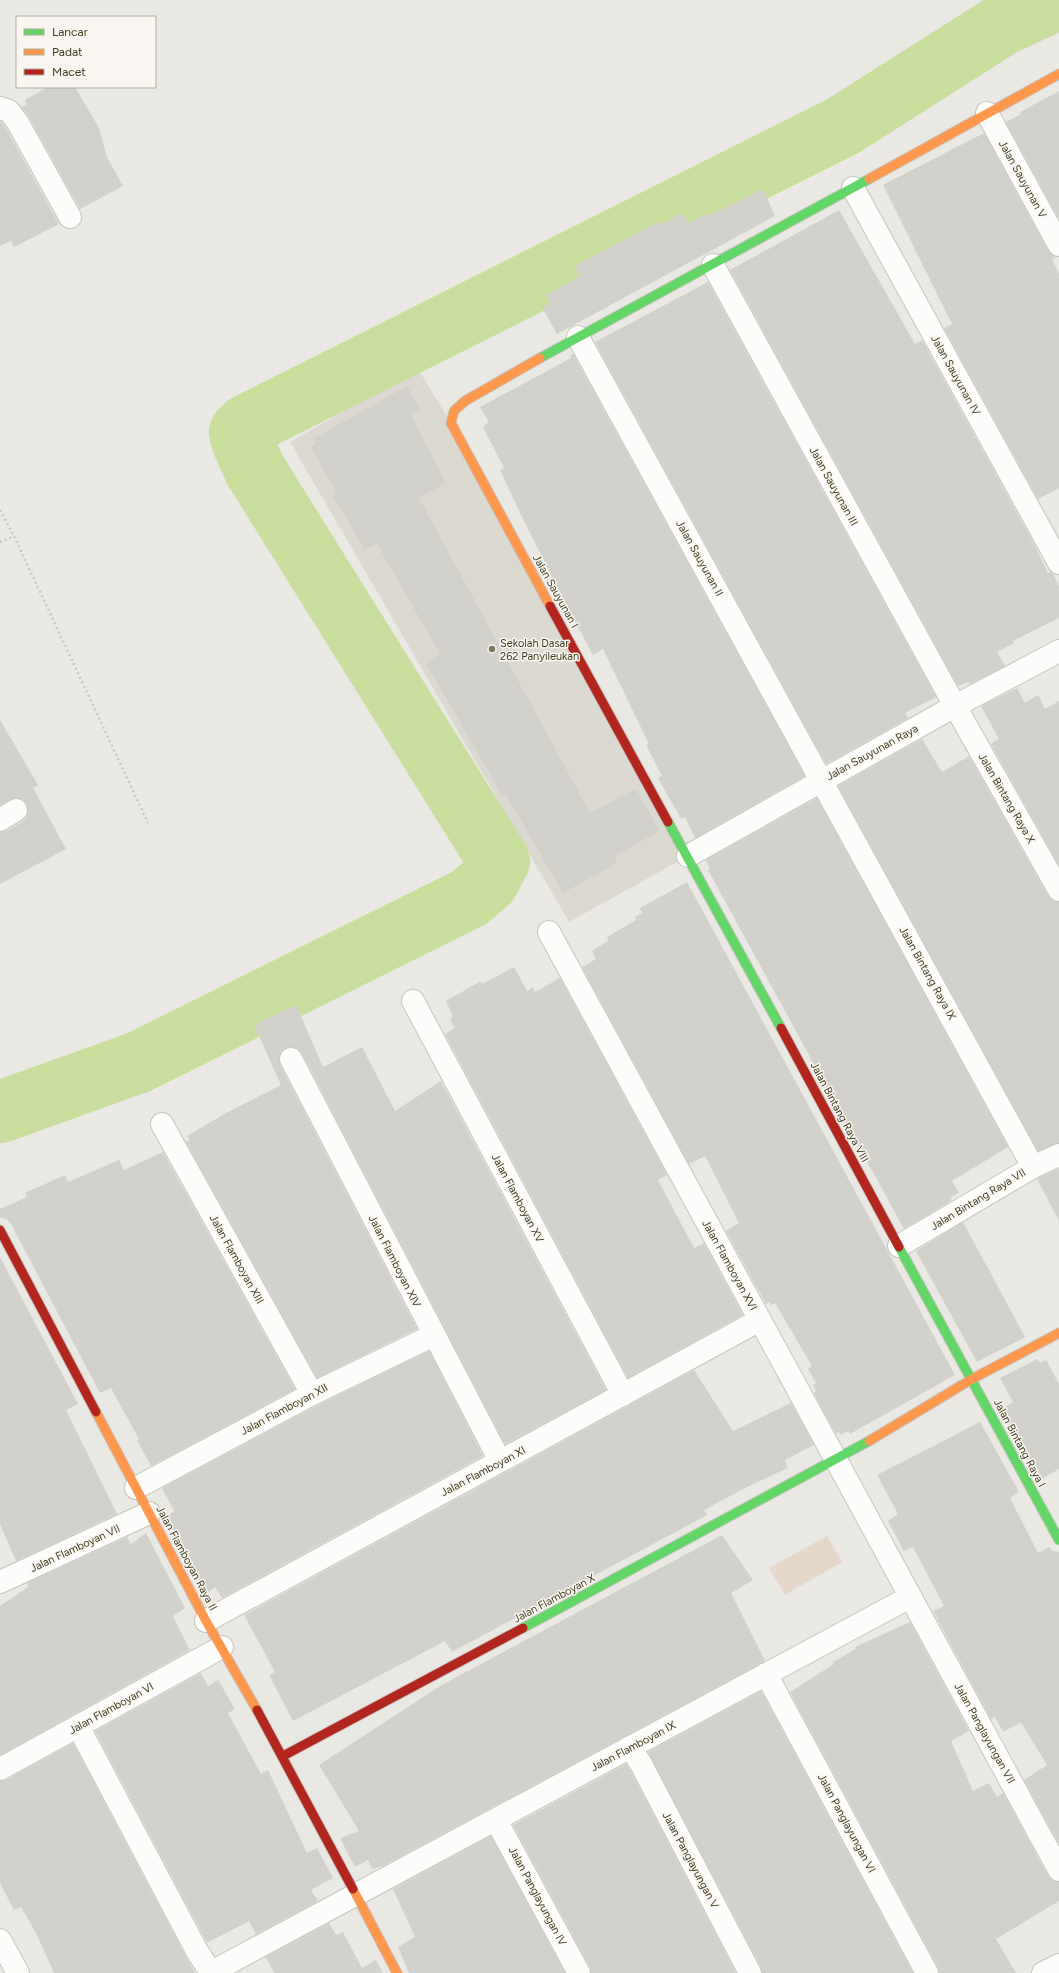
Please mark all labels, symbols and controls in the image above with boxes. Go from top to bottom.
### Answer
legend [16,16,156,88]
text: Lancar [52,25,88,39]
text: Padat [52,45,83,59]
text: Macet [52,65,86,79]
street label: Jalan Sauyunan V [996,138,1049,221]
street label: Jalan Sauyunan IV [928,333,983,418]
street label: Jalan Sauyunan III [807,445,861,528]
street label: Jalan Sauyunan II [673,518,726,599]
street label: Jalan Sauyunan I [530,552,581,630]
place label: Sekolah Dasar 262 Panyileukan [500,637,579,663]
marker: Sekolah Dasar 262 Panyileukan [487,644,497,654]
street label: Jalan Sauyunan Raya [824,722,920,783]
street label: Jalan Bintang Raya X [975,751,1038,846]
street label: Jalan Bintang Raya IX [896,924,959,1022]
street label: Jalan Bintang Raya VIII [808,1060,871,1165]
street label: Jalan Flamboyan XV [489,1152,547,1245]
street label: Jalan Bintang Raya VII [928,1166,1028,1233]
street label: Jalan Flamboyan XIII [207,1212,266,1306]
street label: Jalan Flamboyan XIV [366,1213,424,1310]
street label: Jalan Flamboyan XVI [699,1218,760,1313]
street label: Jalan Flamboyan XII [238,1381,330,1438]
street label: Jalan Bintang Raya I [991,1397,1048,1490]
street label: Jalan Flamboyan XI [439,1444,528,1499]
street label: Jalan Flamboyan Raya II [153,1504,220,1613]
street label: Jalan Flamboyan VII [28,1522,122,1575]
street label: Jalan Flamboyan X [511,1571,598,1626]
street label: Jalan Flamboyan VI [67,1680,156,1737]
street label: Jalan Panglayungan VII [951,1681,1018,1786]
street label: Jalan Flamboyan IX [589,1719,678,1774]
street label: Jalan Panglayungan VI [815,1772,878,1875]
street label: Jalan Panglayungan V [660,1810,722,1911]
street label: Jalan Panglayungan IV [506,1845,569,1948]

